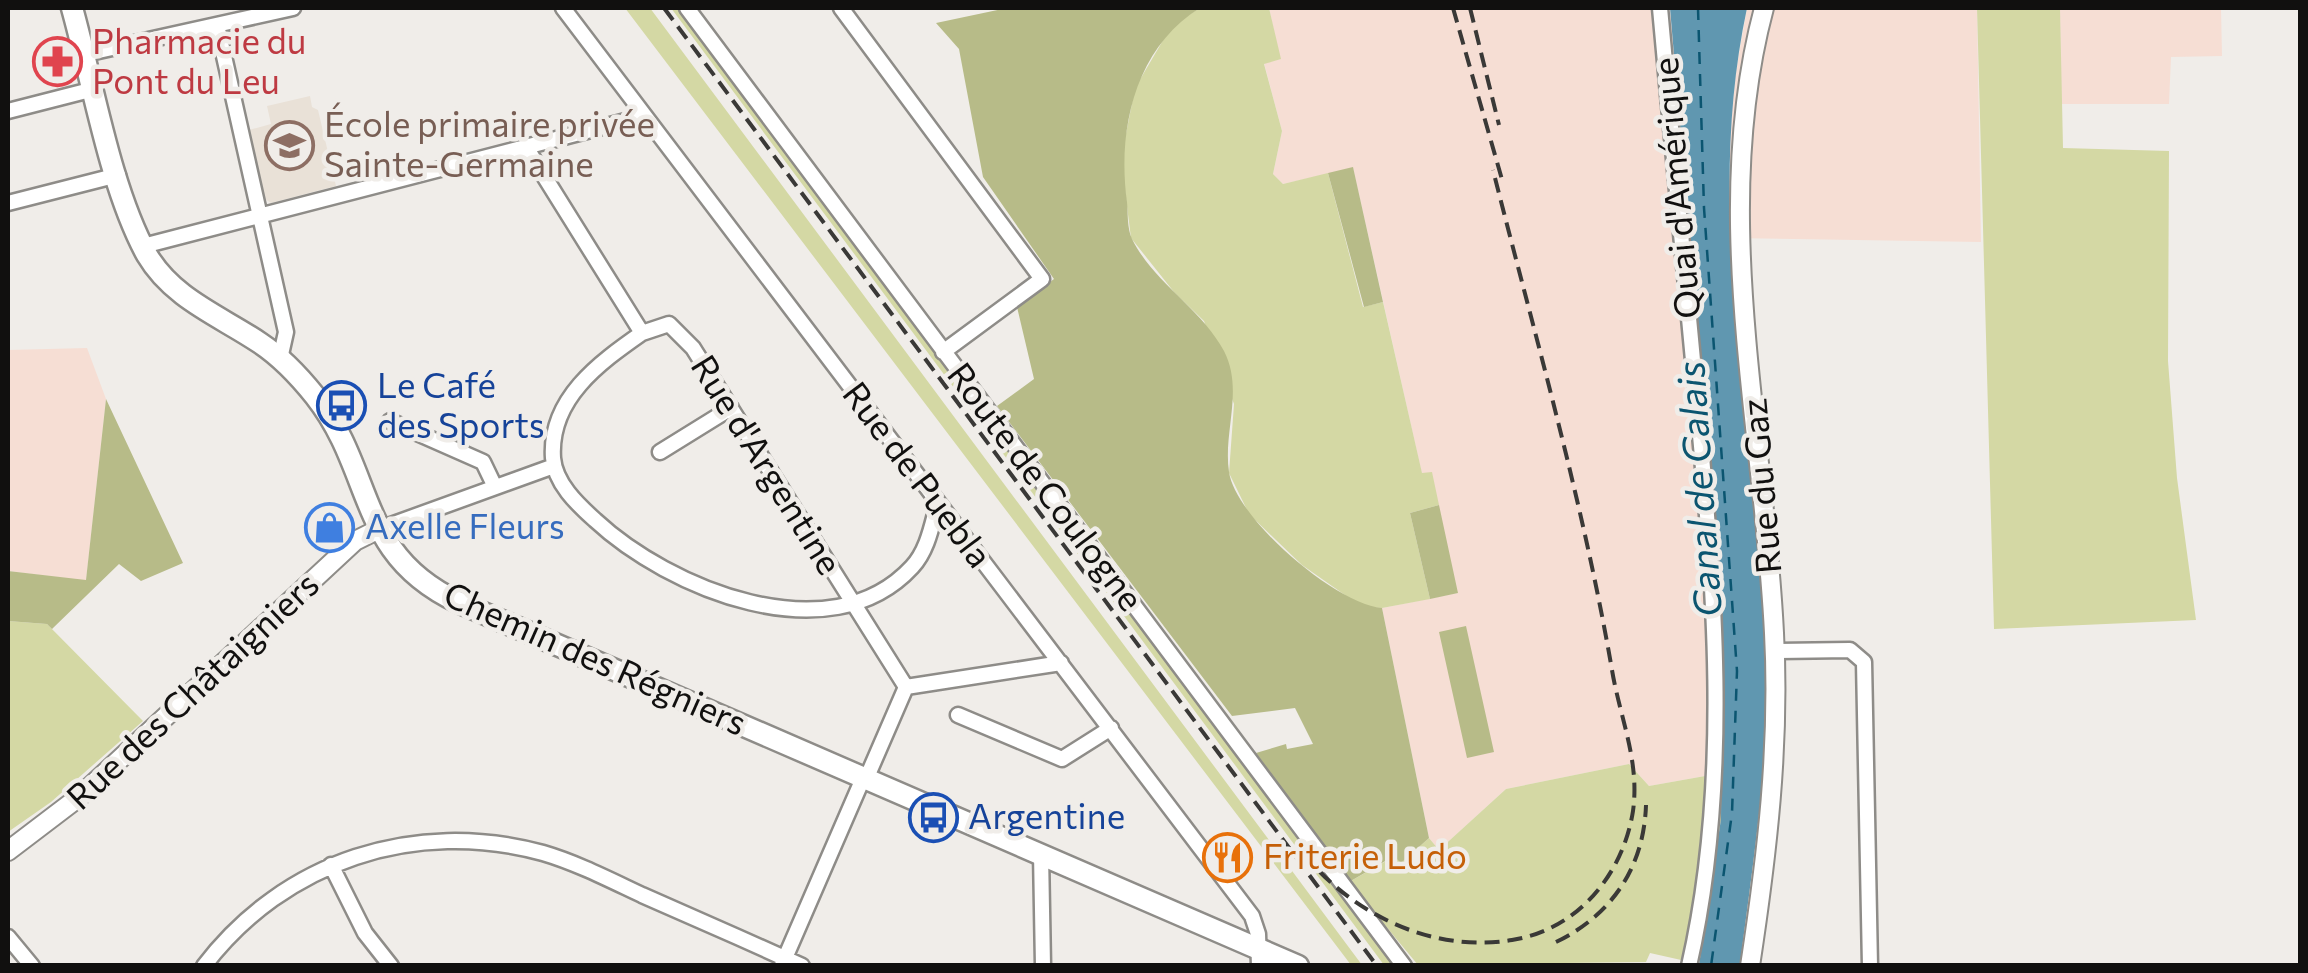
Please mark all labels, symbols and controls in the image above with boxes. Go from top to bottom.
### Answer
place label: Pharmacie du Pont du Leu [92,18,306,101]
pharmacy icon: Pharmacie du Pont du Leu [31,36,83,88]
street label: Quai d'Amérique [1642,56,1707,321]
place label: École primaire privée Sainte-Germaine [324,101,655,184]
school or university icon: École primaire privée Sainte-Germaine [263,119,315,171]
street label: Rue d'Argentine [684,346,853,581]
street label: Route de Coulogne [940,353,1154,618]
water label: Canal de Calais [1665,360,1730,619]
place label: Le Café des Sports [377,362,545,445]
street label: Rue de Puebla [835,372,1003,575]
bus stop icon: Le Café des Sports [316,380,368,432]
street label: Rue du Gaz [1730,397,1789,576]
shop icon: Axelle Fleurs [304,501,356,553]
place label: Axelle Fleurs [365,503,565,546]
street label: Rue des Châtaigniers [56,561,326,817]
street label: Chemin des Régniers [438,571,754,743]
bus stop icon: Argentine [907,791,959,843]
place label: Argentine [968,793,1125,836]
restaurant icon: Friterie Ludo [1202,831,1254,883]
place label: Friterie Ludo [1263,833,1467,876]

